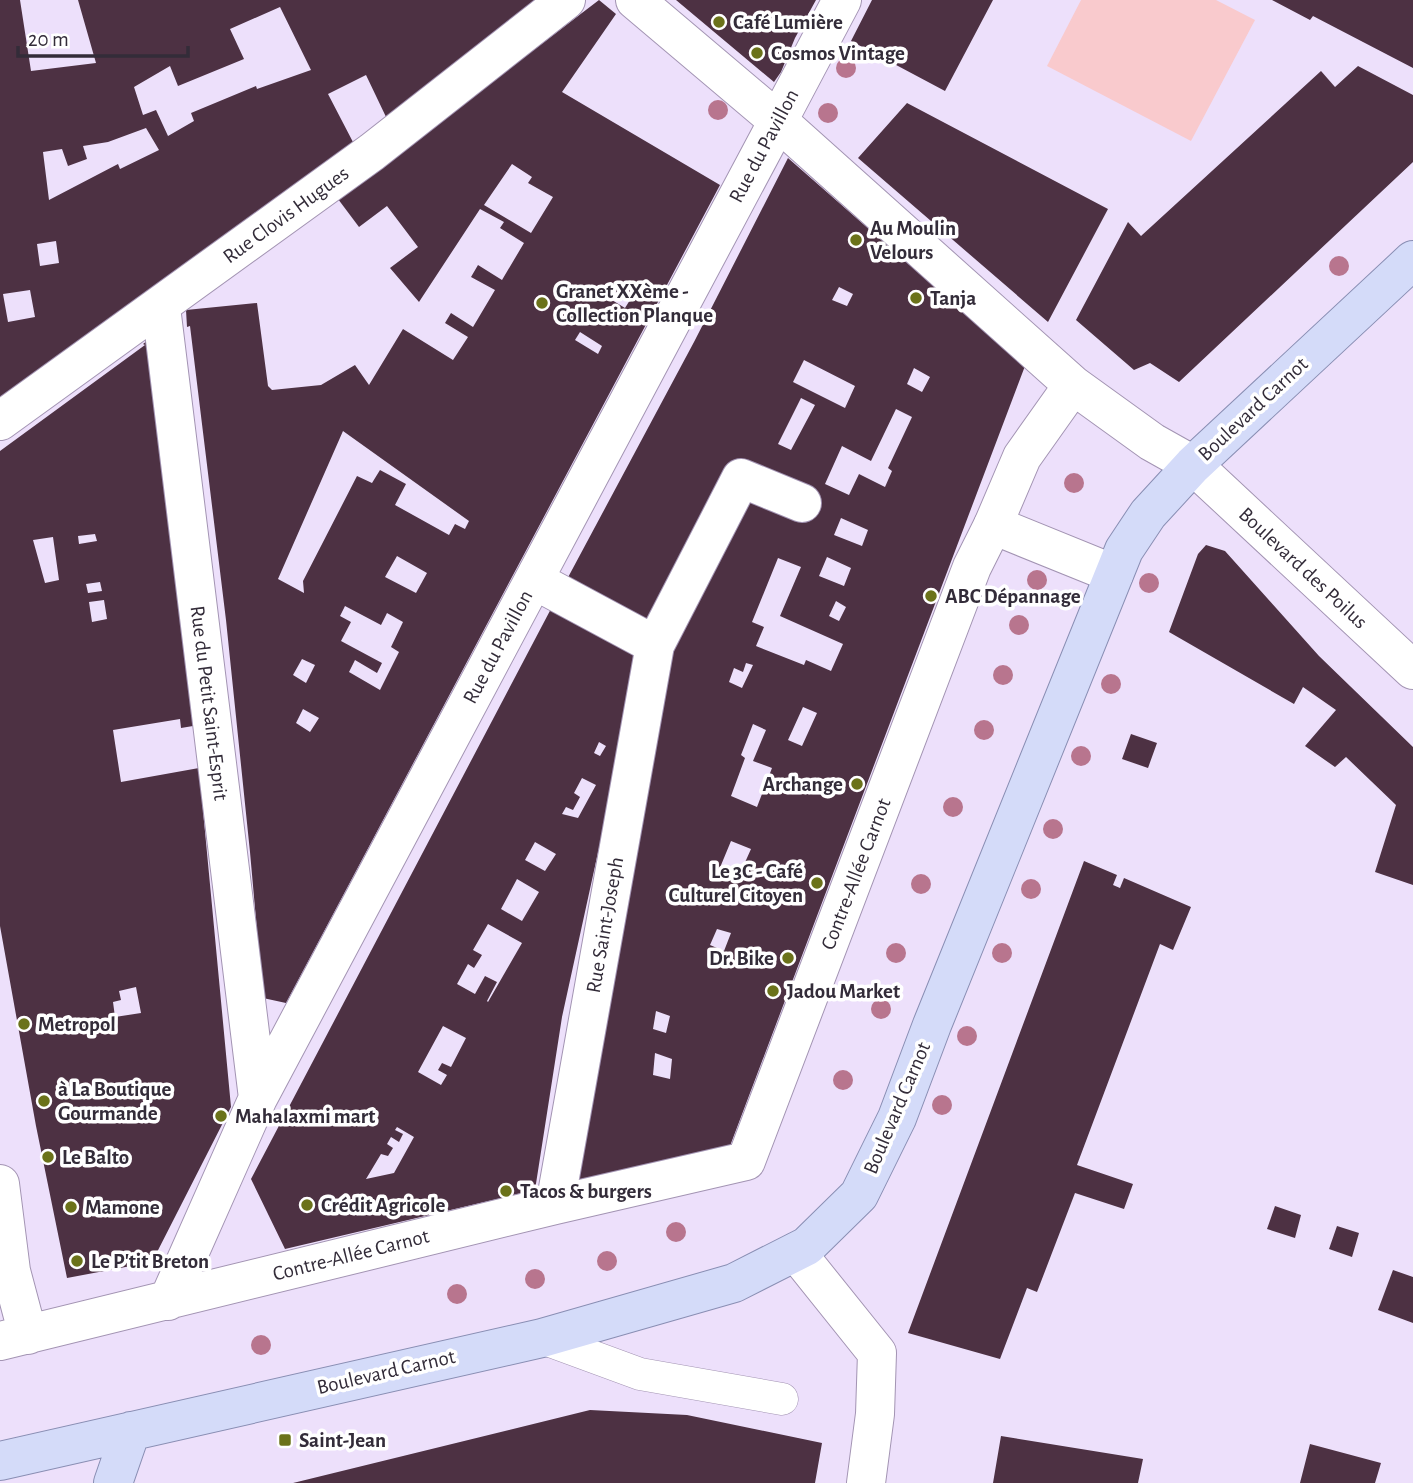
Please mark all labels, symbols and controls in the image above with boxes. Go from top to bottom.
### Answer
place label: Café Lumière [733,12,843,33]
scale bar [18,14,187,58]
marker: Café Lumière [711,14,727,30]
text: 20 m [28,29,69,50]
place label: Cosmos Vintage [771,43,905,64]
marker: Cosmos Vintage [749,45,765,61]
street label: Rue du Pavillon [725,86,803,206]
street label: Rue Clovis Hugues [219,163,353,267]
place label: Au Moulin Velours [870,218,956,263]
marker: Au Moulin Velours [848,232,864,248]
place label: Granet XXème - Collection Planque [556,281,713,326]
place label: Tanja [930,288,976,309]
marker: Tanja [908,290,924,306]
marker: Granet XXème - Collection Planque [534,295,550,311]
street label: Boulevard Carnot [1194,353,1312,465]
street label: Boulevard des Poilus [1235,503,1371,633]
place label: ABC Dépannage [945,586,1081,607]
street label: Rue du Pavillon [459,587,537,707]
marker: ABC Dépannage [923,588,939,604]
street label: Rue du Petit Saint-Esprit [187,604,231,802]
place label: Archange [763,774,843,795]
marker: Archange [849,776,865,792]
street label: Contre-Allée Carnot [817,795,895,953]
street label: Rue Saint-Joseph [583,855,627,995]
place label: Le 3C - Café Culturel Citoyen [669,861,803,906]
marker: Le 3C - Café Culturel Citoyen [809,875,825,891]
place label: Dr. Bike [709,948,774,969]
marker: Dr. Bike [780,950,796,966]
place label: Jadou Market [787,981,900,1002]
marker: Jadou Market [765,983,781,999]
place label: Metropol [38,1014,116,1035]
marker: Metropol [16,1016,32,1032]
street label: Boulevard Carnot [860,1039,934,1177]
place label: à La Boutique Gourmande [58,1079,171,1124]
marker: à La Boutique Gourmande [36,1093,52,1109]
place label: Mahalaxmi mart [235,1106,375,1127]
marker: Mahalaxmi mart [213,1108,229,1124]
place label: Le Balto [62,1147,129,1168]
marker: Le Balto [40,1149,56,1165]
place label: Tacos & burgers [520,1181,652,1202]
marker: Tacos & burgers [498,1183,514,1199]
place label: Crédit Agricole [321,1195,445,1216]
place label: Mamone [85,1197,160,1218]
marker: Crédit Agricole [299,1197,315,1213]
marker: Mamone [63,1199,79,1215]
street label: Contre-Allée Carnot [271,1225,432,1285]
place label: Le P'tit Breton [91,1251,209,1272]
marker: Le P'tit Breton [69,1253,85,1269]
street label: Boulevard Carnot [315,1346,457,1398]
place label: Saint-Jean [299,1430,386,1451]
marker: Saint-Jean [277,1432,293,1448]

